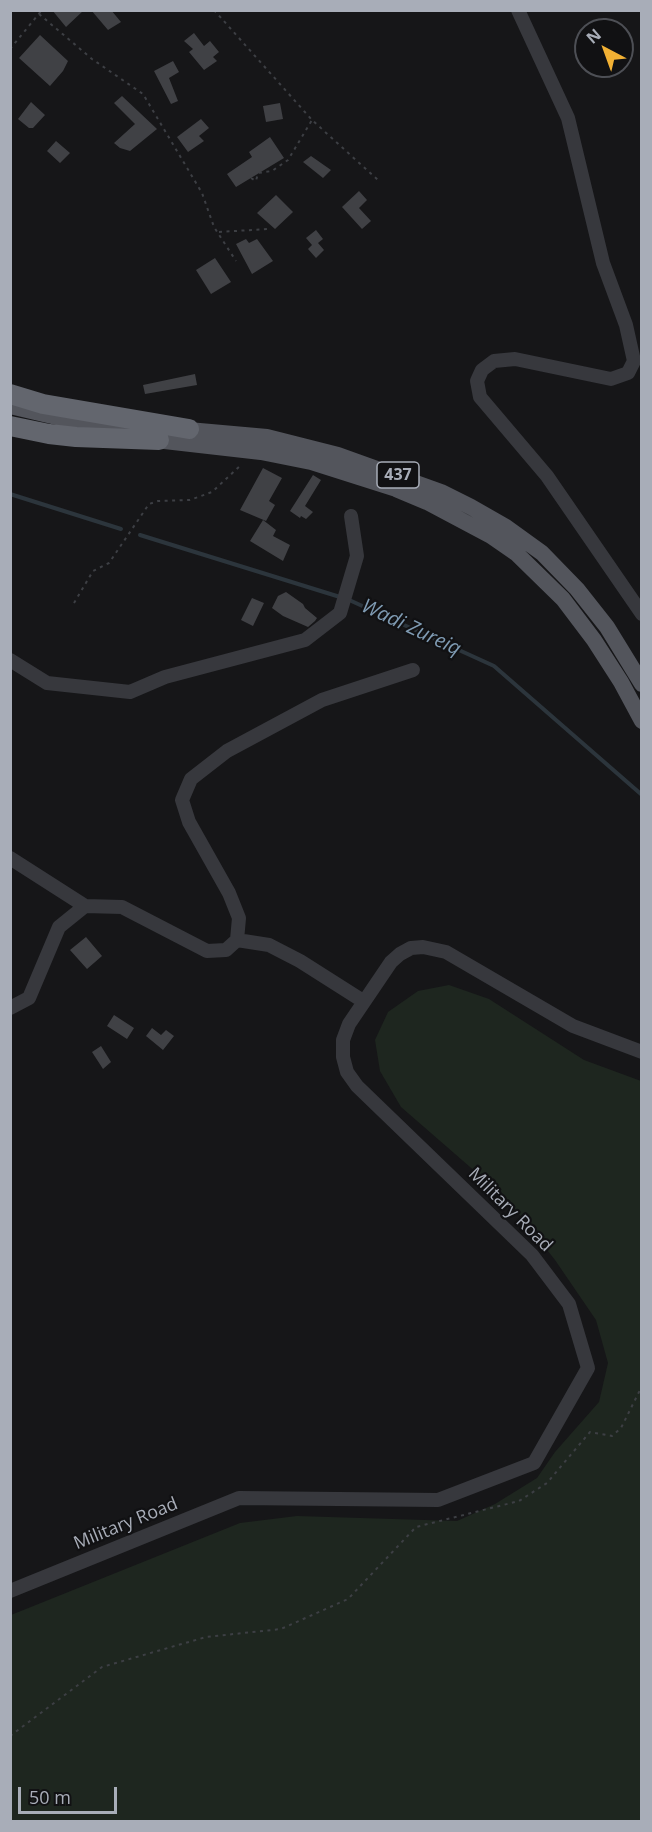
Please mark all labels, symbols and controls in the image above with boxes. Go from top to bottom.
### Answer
north arrow [574,18,634,78]
text: N [581,23,606,49]
road number: 437 [377,462,419,488]
water label: Wadi Zureiq [358,595,464,661]
street label: Military Road [463,1163,557,1257]
street label: Military Road [71,1493,181,1555]
scale bar [21,1775,120,1813]
text: 50 m [29,1785,71,1809]

